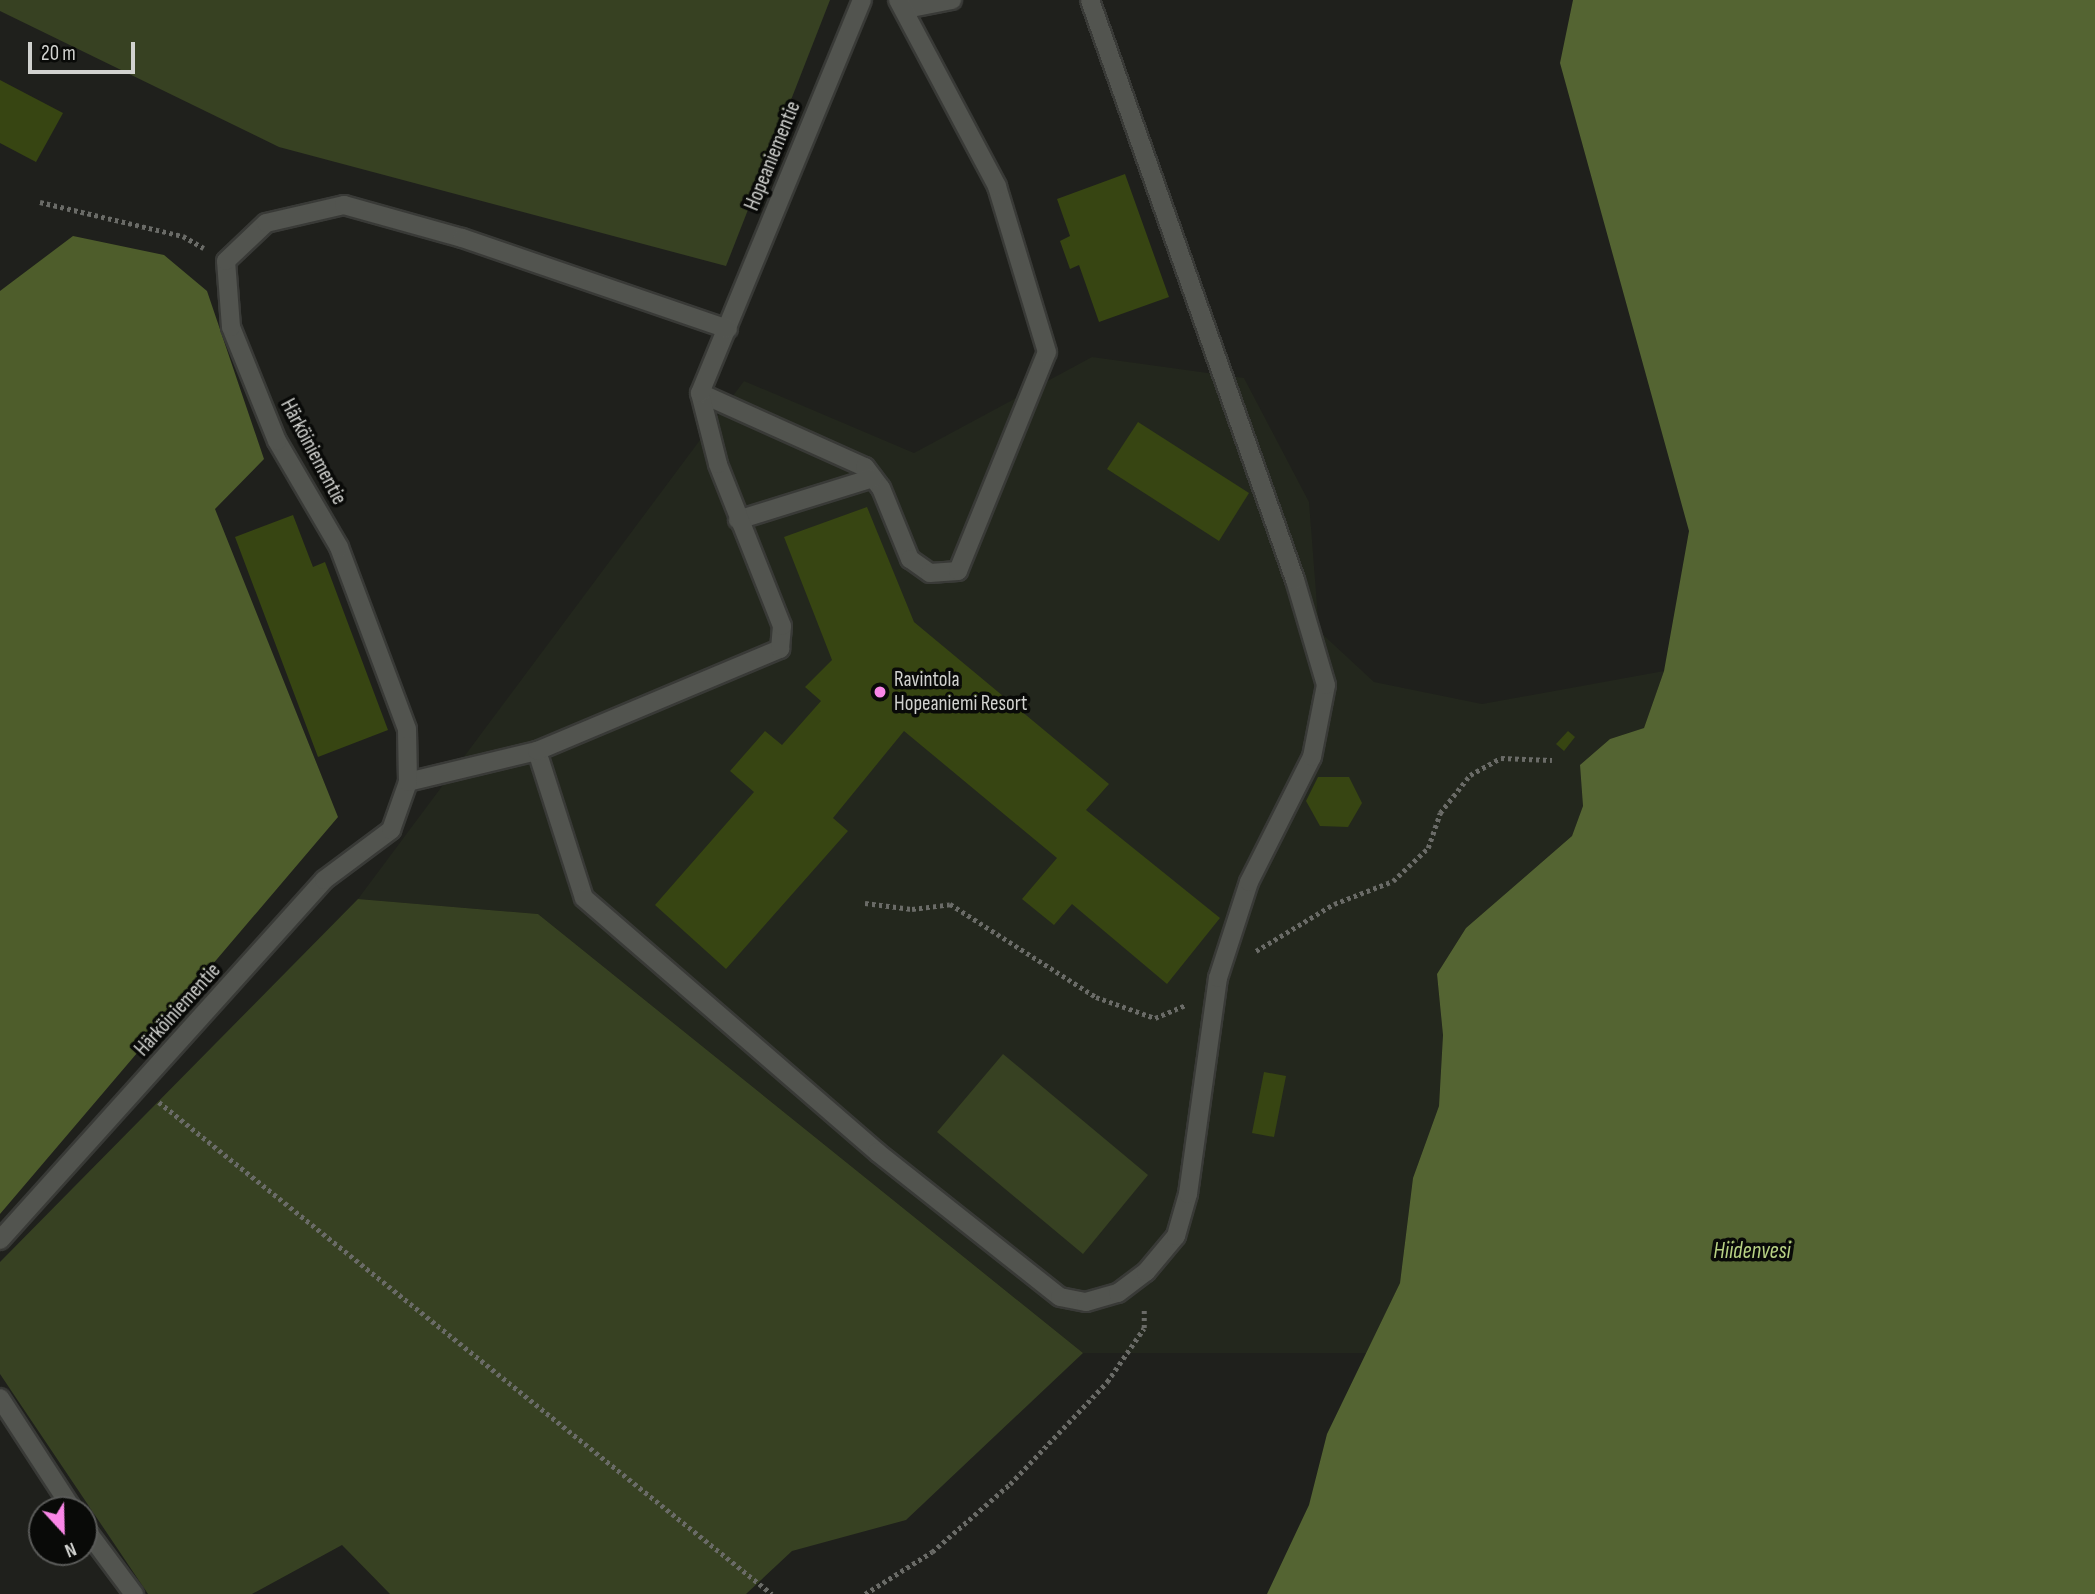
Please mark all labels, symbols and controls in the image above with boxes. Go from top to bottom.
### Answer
scale bar [32,28,138,72]
text: 20 m [41,41,76,66]
street label: Hopeaniementie [740,98,806,214]
street label: Härköiniementie [275,395,351,509]
place label: Ravintola Hopeaniemi Resort [894,667,1027,717]
marker: Ravintola Hopeaniemi Resort [872,684,888,700]
street label: Härköiniementie [130,958,226,1062]
water label: Hiidenvesi [1713,1237,1791,1265]
north arrow [28,1496,98,1566]
text: N [61,1537,79,1562]

